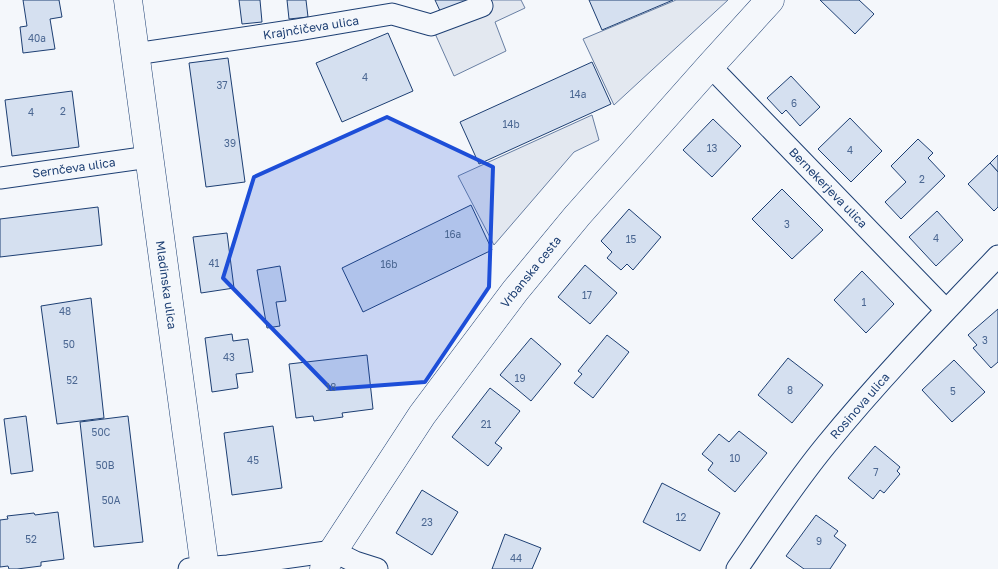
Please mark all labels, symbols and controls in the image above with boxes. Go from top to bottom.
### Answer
street label: Krajnčičeva ulica [262,13,360,43]
house number: 40a [28,32,46,44]
house number: 4 [362,71,368,83]
house number: 37 [216,79,228,91]
house number: 14a [570,88,586,100]
house number: 6 [791,97,797,109]
house number: 2 [60,105,66,117]
house number: 4 [28,106,34,118]
house number: 14b [502,118,520,130]
house number: 39 [224,137,236,149]
house number: 13 [707,142,717,154]
street label: Bernekerjeva ulica [786,144,871,231]
house number: 4 [847,144,853,156]
street label: Sernčeva ulica [31,154,116,181]
house number: 2 [919,173,925,185]
house number: 3 [784,218,790,230]
house number: 16a [445,228,461,240]
house number: 4 [933,232,939,244]
street label: Vrbanska cesta [497,233,564,311]
house number: 15 [626,233,637,245]
street label: Mladinska ulica [153,240,180,330]
house number: 41 [209,257,220,269]
house number: 16b [380,258,398,270]
house number: 17 [582,289,592,301]
house number: 1 [862,296,867,308]
house number: 48 [59,305,71,317]
house number: 3 [982,334,988,346]
house number: 50 [63,338,75,350]
house number: 43 [223,351,235,363]
street label: Rosinova ulica [827,369,892,442]
house number: 19 [515,372,525,384]
house number: 52 [66,374,78,386]
house number: 18 [326,381,336,393]
house number: 8 [787,384,793,396]
house number: 5 [950,385,956,397]
house number: 21 [481,418,491,430]
house number: 50C [92,426,111,438]
house number: 10 [729,452,741,464]
house number: 45 [247,454,259,466]
house number: 50B [96,459,115,471]
house number: 7 [873,466,879,478]
house number: 50A [102,494,121,506]
house number: 12 [676,511,687,523]
house number: 23 [421,516,433,528]
house number: 52 [25,533,37,545]
house number: 9 [816,535,822,547]
house number: 44 [510,552,522,564]

